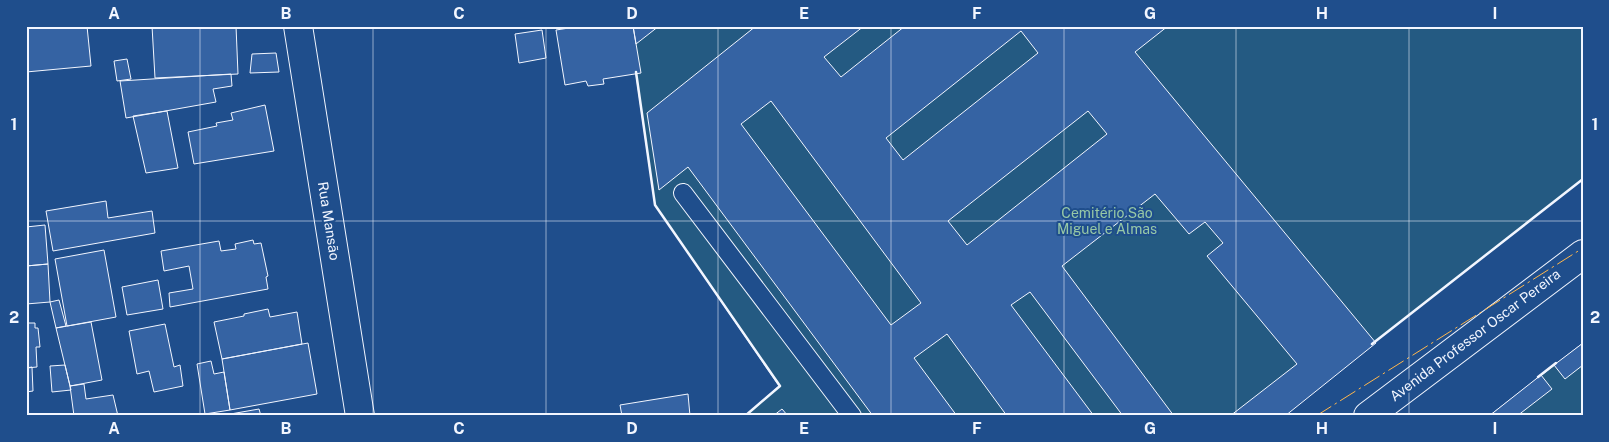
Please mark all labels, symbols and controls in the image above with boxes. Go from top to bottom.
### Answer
text: A [108,4,120,23]
text: B [281,4,292,23]
text: C [453,4,465,23]
text: D [626,4,638,23]
text: E [799,4,809,23]
text: F [972,4,982,23]
text: G [1144,4,1156,23]
text: H [1316,4,1328,23]
text: I [1493,4,1497,23]
text: 1 [11,115,17,134]
text: 1 [1592,115,1598,134]
street label: Rua Mansão [315,180,343,262]
park label: Cemitério São Miguel e Almas [1057,205,1157,237]
street label: Avenida Professor Oscar Pereira [1387,266,1563,404]
text: 2 [9,308,19,327]
text: 2 [1590,308,1600,327]
text: A [108,419,120,438]
text: B [281,419,292,438]
text: C [453,419,465,438]
text: D [626,419,638,438]
text: E [799,419,809,438]
text: F [972,419,982,438]
text: G [1144,419,1156,438]
text: H [1316,419,1328,438]
text: I [1493,419,1497,438]

